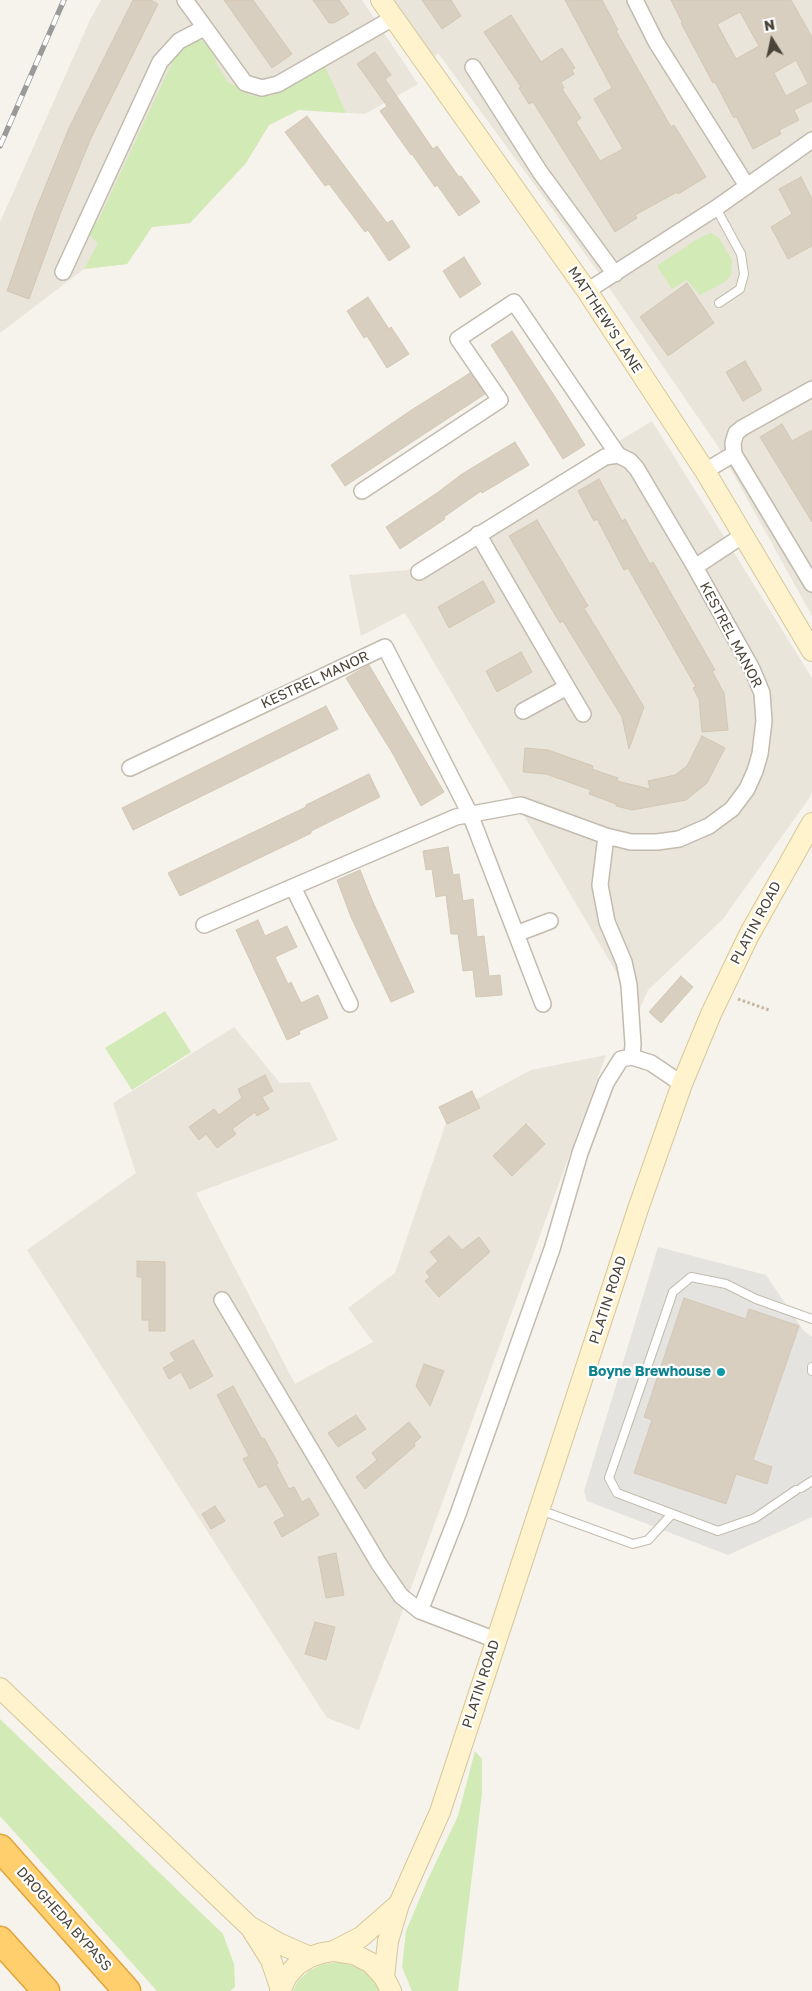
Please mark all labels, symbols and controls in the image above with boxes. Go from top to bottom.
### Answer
north arrow [747,15,797,65]
text: N [763,15,776,34]
street label: MATTHEW'S LANE [564,264,646,376]
street label: KESTREL MANOR [696,579,766,691]
street label: KESTREL MANOR [258,648,372,712]
street label: PLATIN ROAD [727,879,785,967]
street label: PLATIN ROAD [586,1254,630,1346]
place label: Boyne Brewhouse [588,1364,711,1380]
marker: Boyne Brewhouse [715,1366,727,1378]
street label: PLATIN ROAD [459,1638,503,1730]
street label: DROGHEDA BYPASS [13,1864,115,1974]

